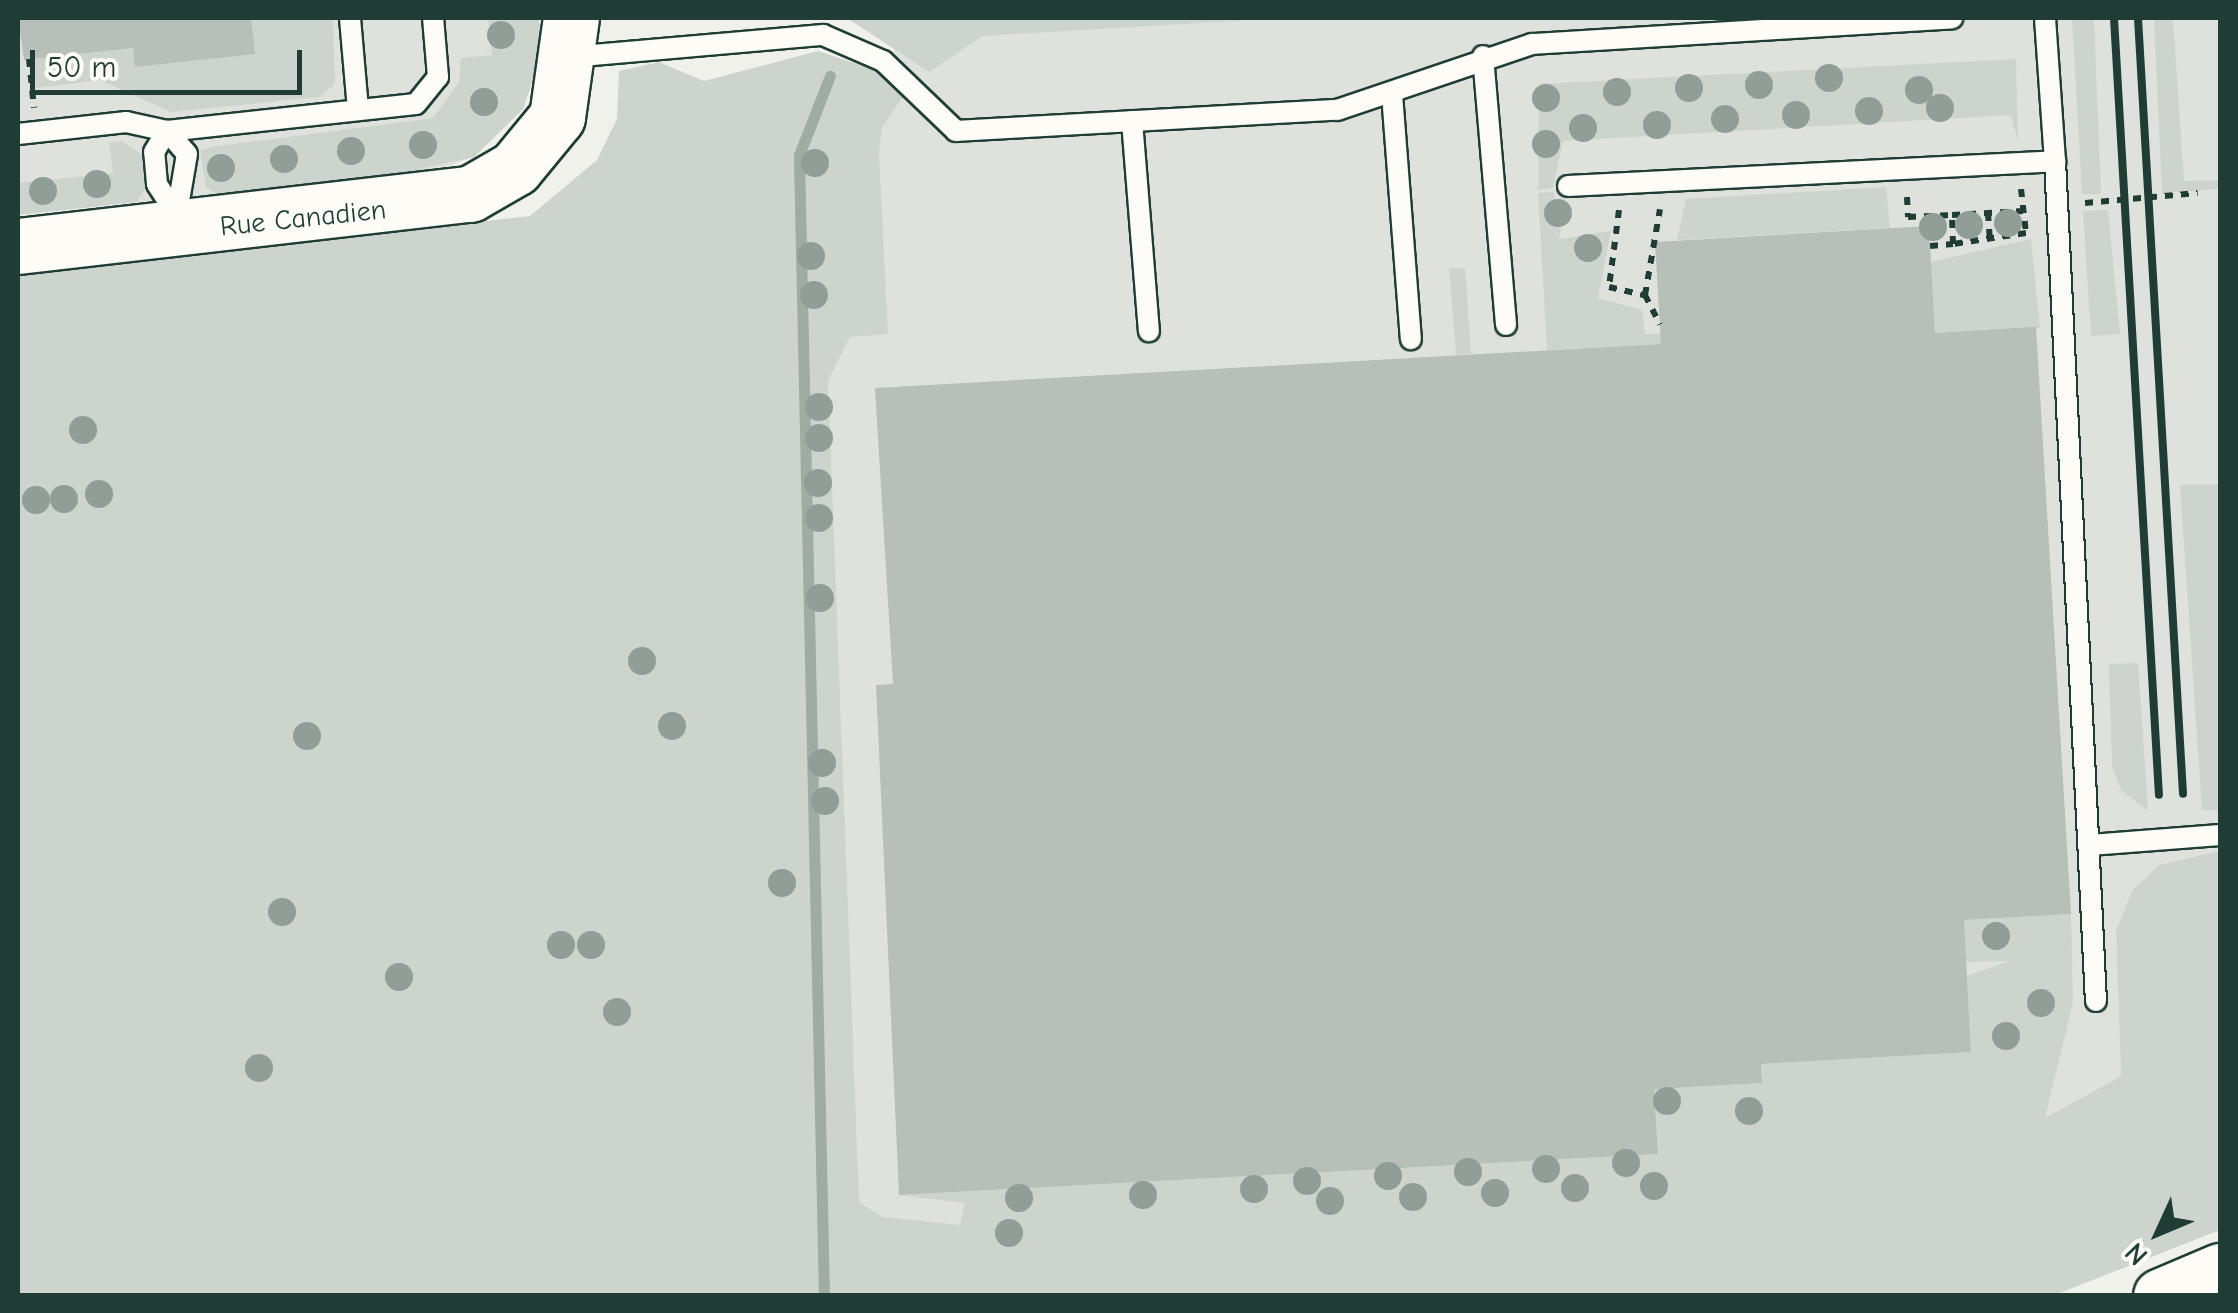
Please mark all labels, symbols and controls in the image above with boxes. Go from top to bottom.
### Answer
scale bar [35,30,308,92]
text: 50 m [47,50,116,85]
street label: Rue Canadien [218,193,388,243]
north arrow [2108,1183,2208,1283]
text: N [2119,1236,2154,1272]

